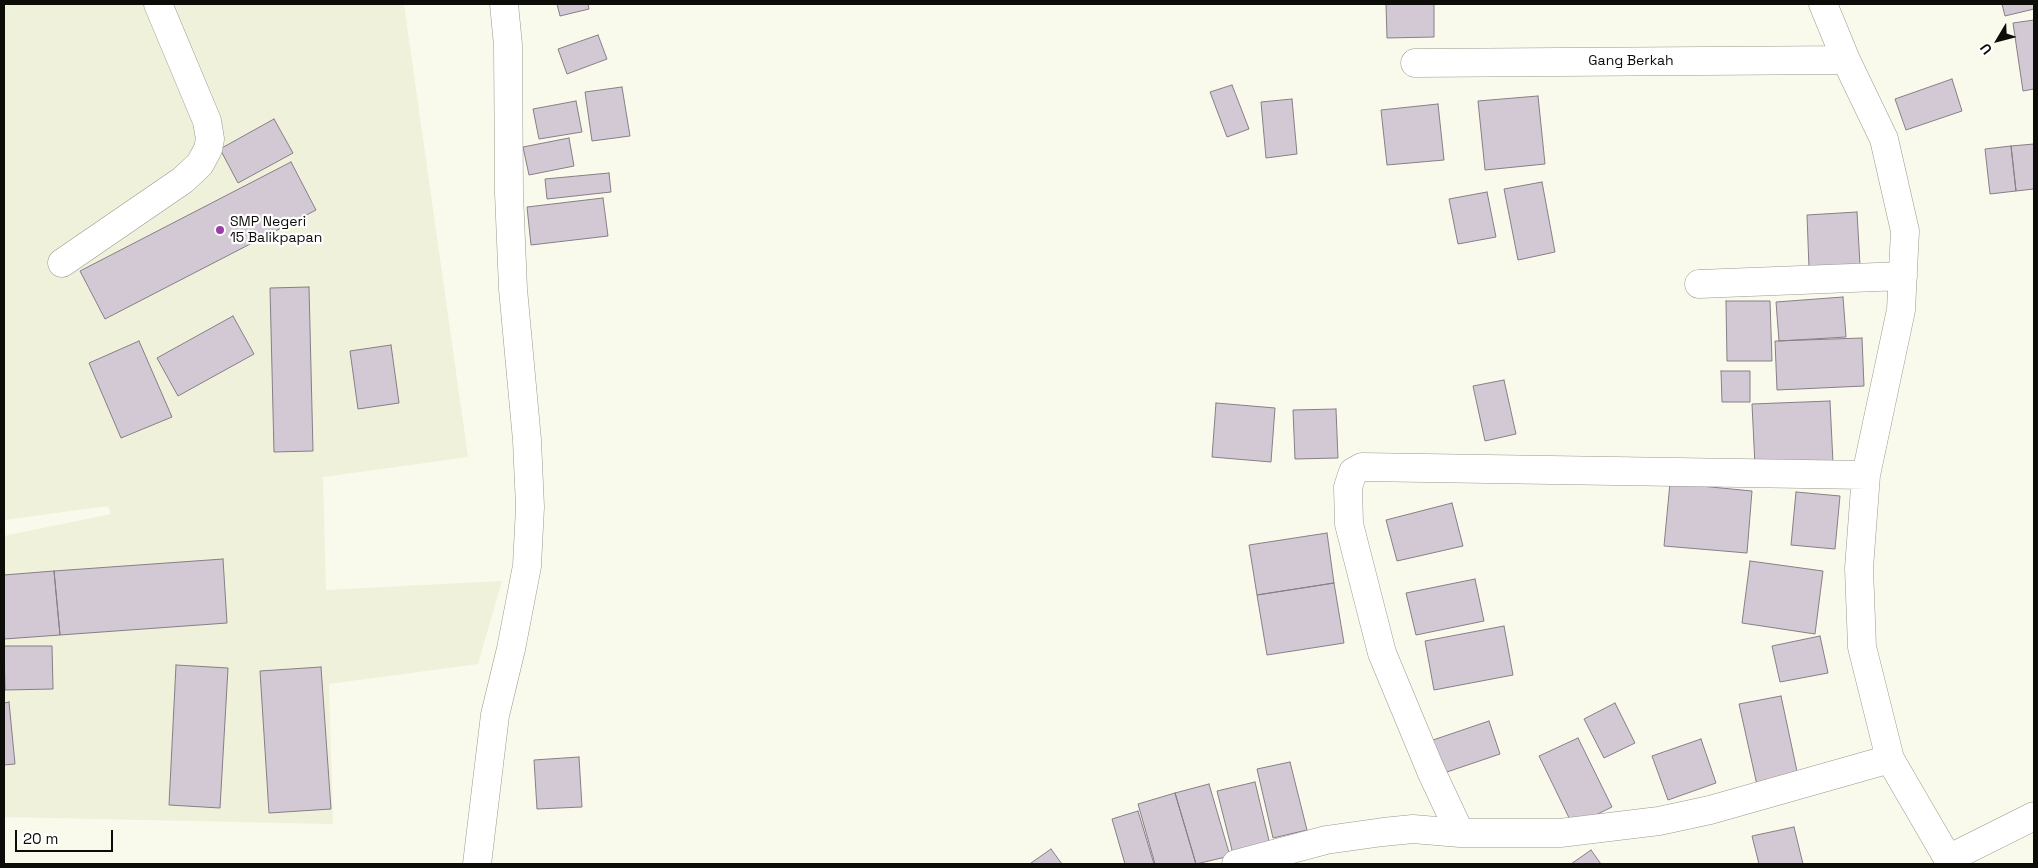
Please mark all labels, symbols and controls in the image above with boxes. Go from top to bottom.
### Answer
north arrow [1973,15,2023,65]
text: U [1976,40,1996,58]
street label: Gang Berkah [1588,53,1674,69]
place label: SMP Negeri 15 Balikpapan [230,214,322,246]
marker: SMP Negeri 15 Balikpapan [214,224,226,236]
scale bar [18,820,115,852]
text: 20 m [23,829,58,848]

